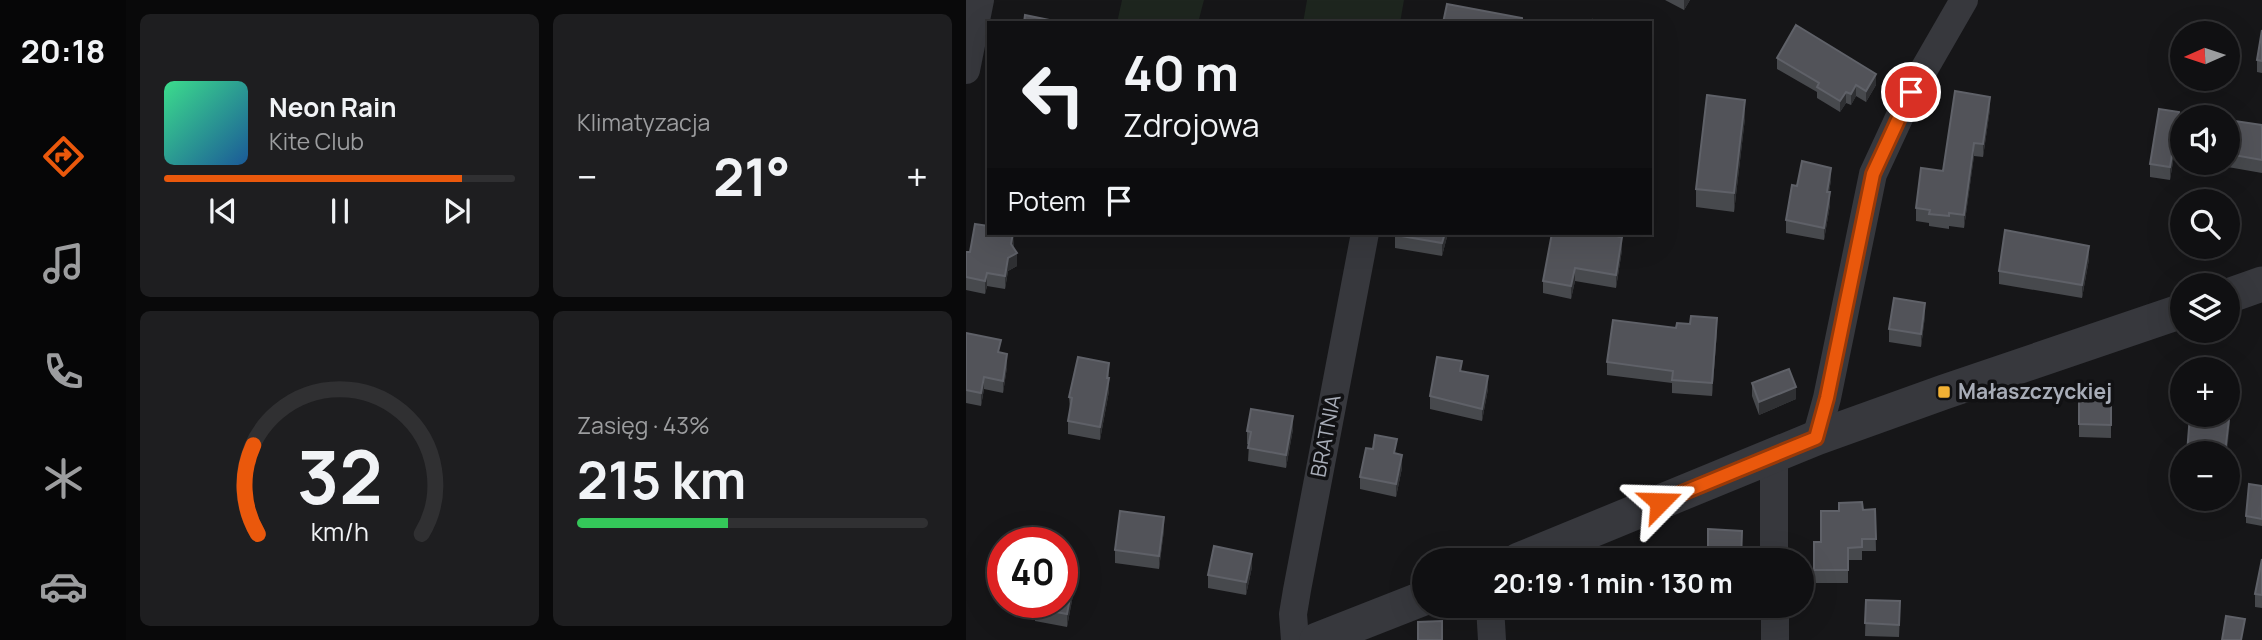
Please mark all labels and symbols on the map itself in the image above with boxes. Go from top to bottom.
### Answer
north arrow [2170,21,2240,91]
pin [1881,62,1941,122]
place label: Małaszczyckiej [1958,377,2112,405]
marker: Małaszczyckiej [1936,384,1952,400]
street label: BRATNIA [1303,392,1347,479]
position arrow [1623,465,1697,539]
speed limit sign: 40 [987,527,1078,618]

